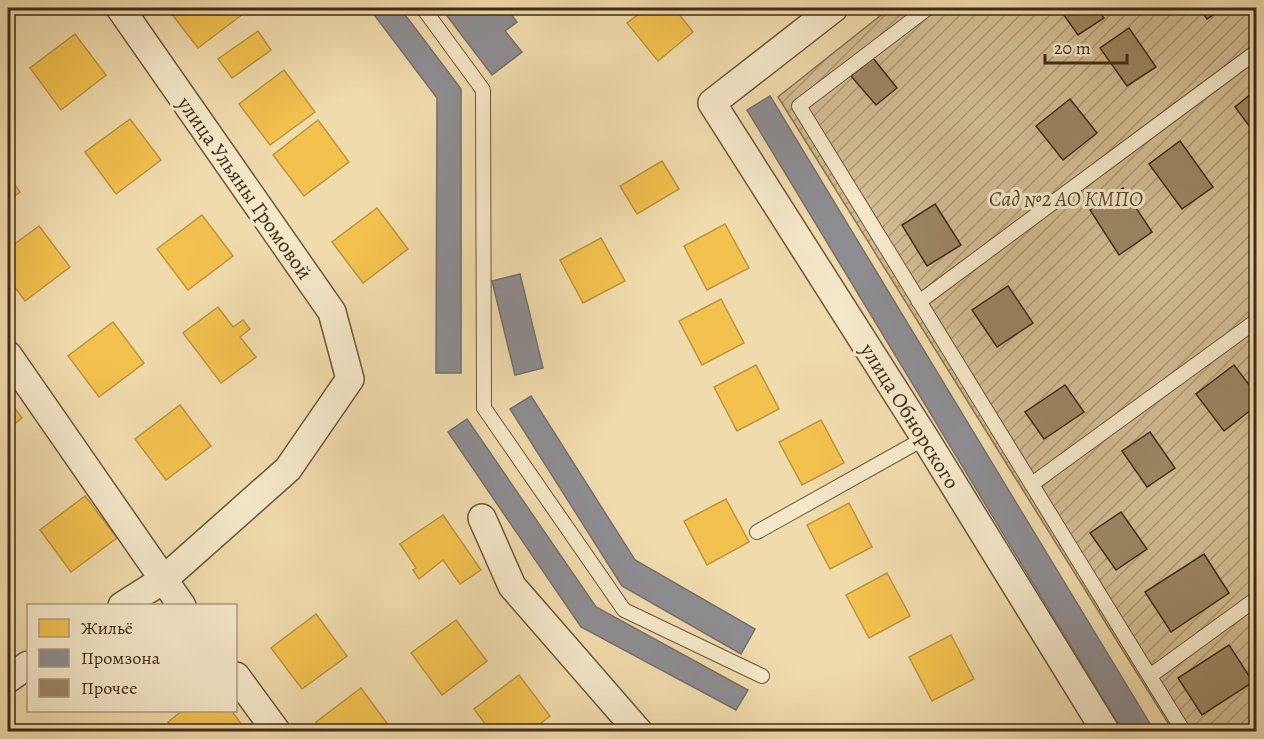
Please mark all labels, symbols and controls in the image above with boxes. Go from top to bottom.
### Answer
scale bar [1045,27,1128,65]
text: 20 m [1054,36,1091,60]
street label: улица Ульяны Громовой [171,90,319,285]
park label: Сад №2 АО КМПО [989,185,1143,213]
street label: улица Обнорского [853,337,966,494]
legend [27,604,237,712]
text: Жильё [81,616,133,640]
text: Промзона [81,646,161,670]
text: Прочее [81,676,137,700]

